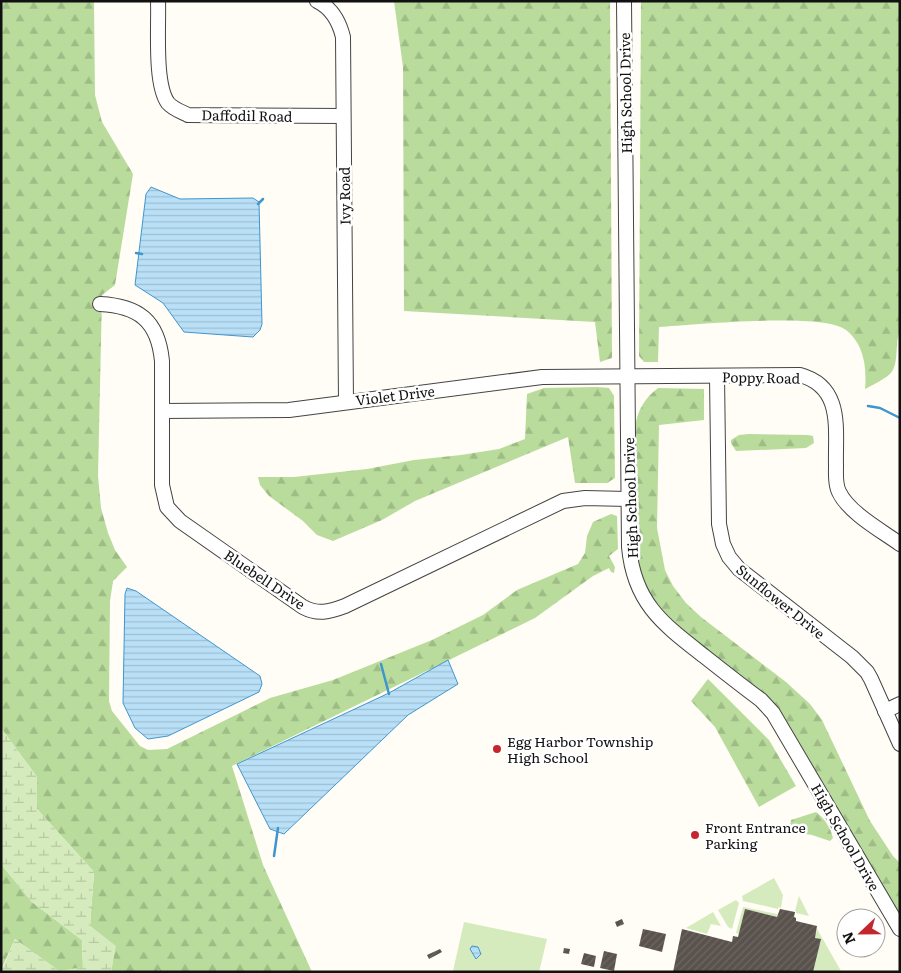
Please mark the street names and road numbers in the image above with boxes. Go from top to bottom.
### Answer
street label: High School Drive [614,32,636,154]
street label: Daffodil Road [201,104,293,126]
street label: Ivy Road [333,166,355,225]
street label: Poppy Road [722,366,801,388]
street label: Violet Drive [354,380,436,410]
street label: High School Drive [618,437,642,559]
street label: Bluebell Drive [220,544,310,614]
street label: Sunflower Drive [732,559,830,643]
street label: High School Drive [807,780,885,894]

